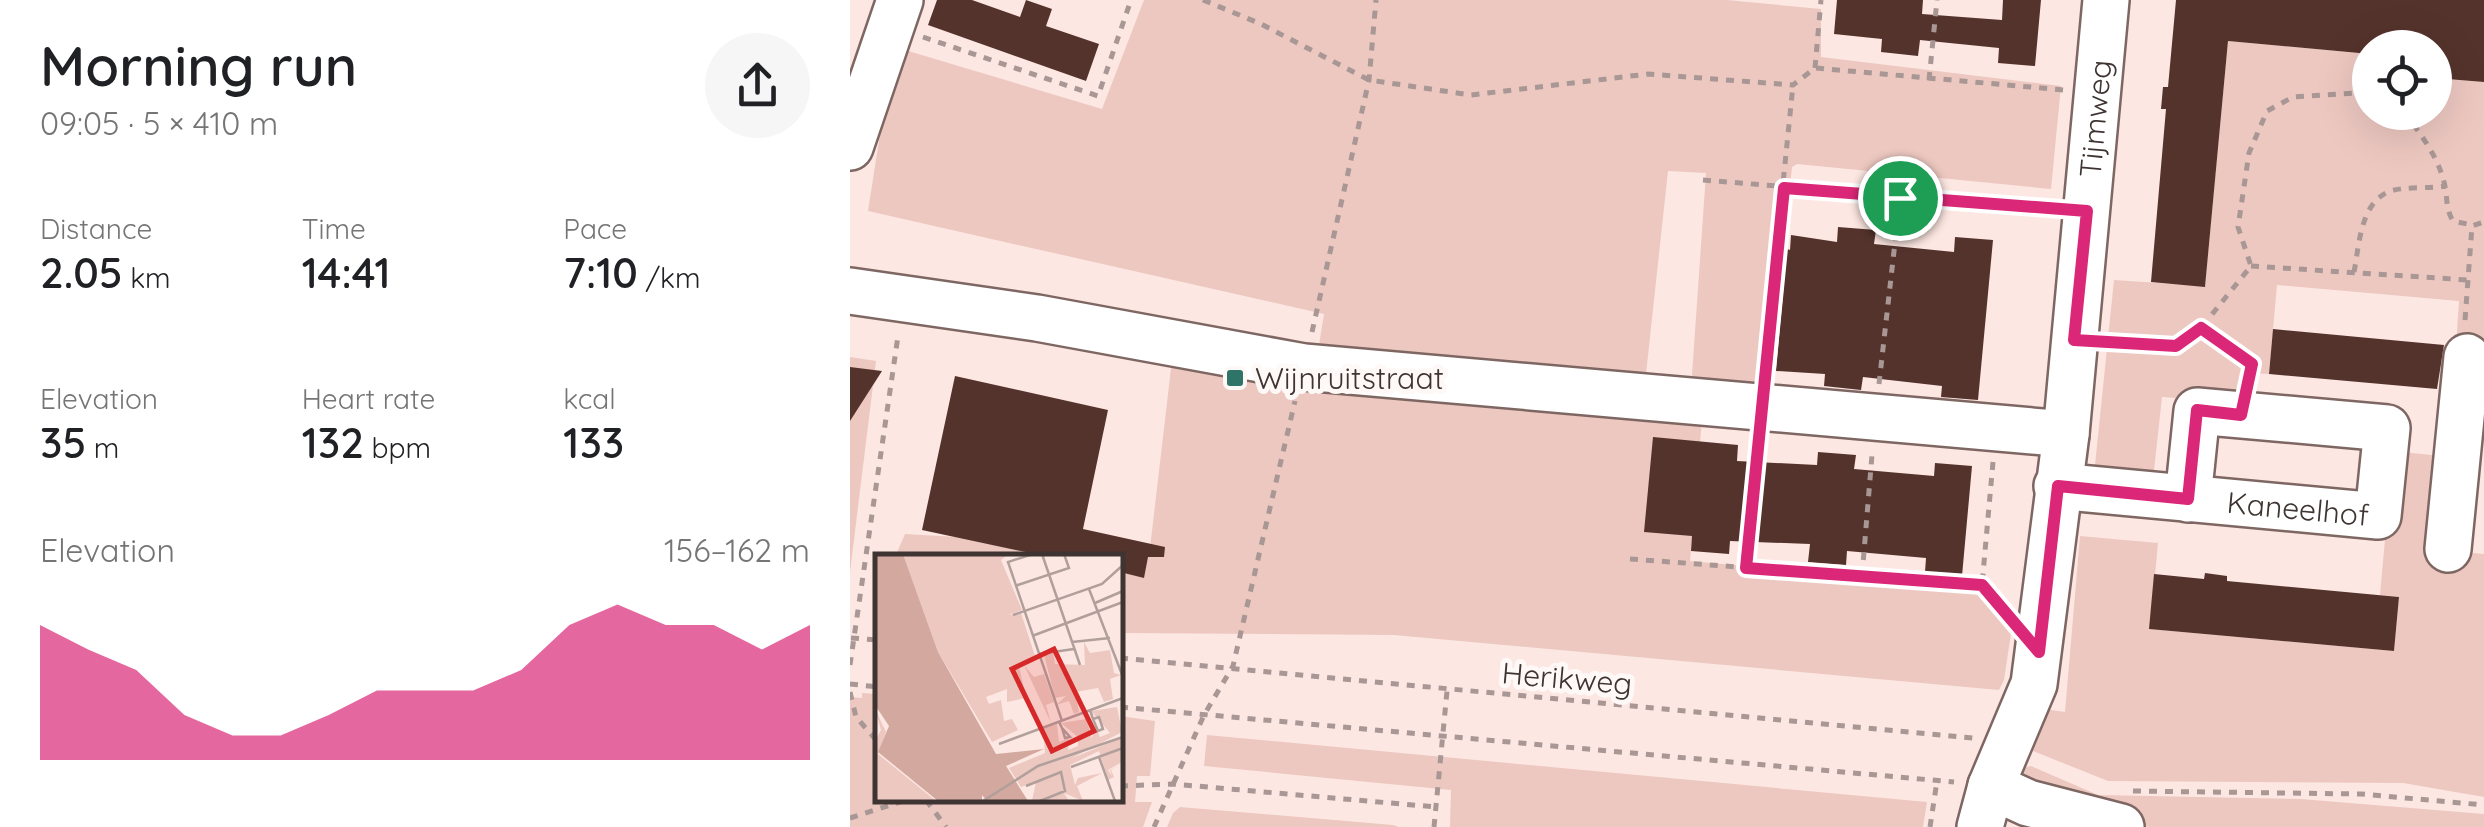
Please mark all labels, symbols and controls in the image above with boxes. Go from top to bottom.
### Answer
map controls [2352,30,2452,130]
button: locate [2352,30,2452,130]
text: Morning run [40,31,357,100]
button: share [705,33,810,138]
street label: Tijmweg [2071,58,2119,179]
text: 09:05 · 5 × 410 m [40,103,278,143]
pin [1858,156,1943,241]
icon: arrive [1873,171,1928,226]
text: Distance [40,211,152,246]
text: Time [302,211,366,246]
text: Pace [563,211,627,246]
text: 2.05 [40,246,123,299]
text: 14:41 [302,246,391,299]
text: 7:10 [563,246,638,299]
text: km [123,260,171,295]
text: /km [638,260,701,295]
place label: Wijnruitstraat [1255,359,1444,397]
marker: Wijnruitstraat [1224,367,1246,389]
text: Elevation [40,381,158,416]
text: Heart rate [302,381,435,416]
text: kcal [563,381,616,416]
text: 35 [40,416,86,469]
text: 132 [302,416,364,469]
text: 133 [563,416,624,469]
text: m [86,430,119,465]
text: bpm [364,430,431,465]
street label: Kaneelhof [2225,483,2371,534]
text: Elevation [40,530,175,570]
text: 156–162 m [664,530,810,570]
inset map [875,554,1122,802]
street label: Herikweg [1500,653,1634,703]

